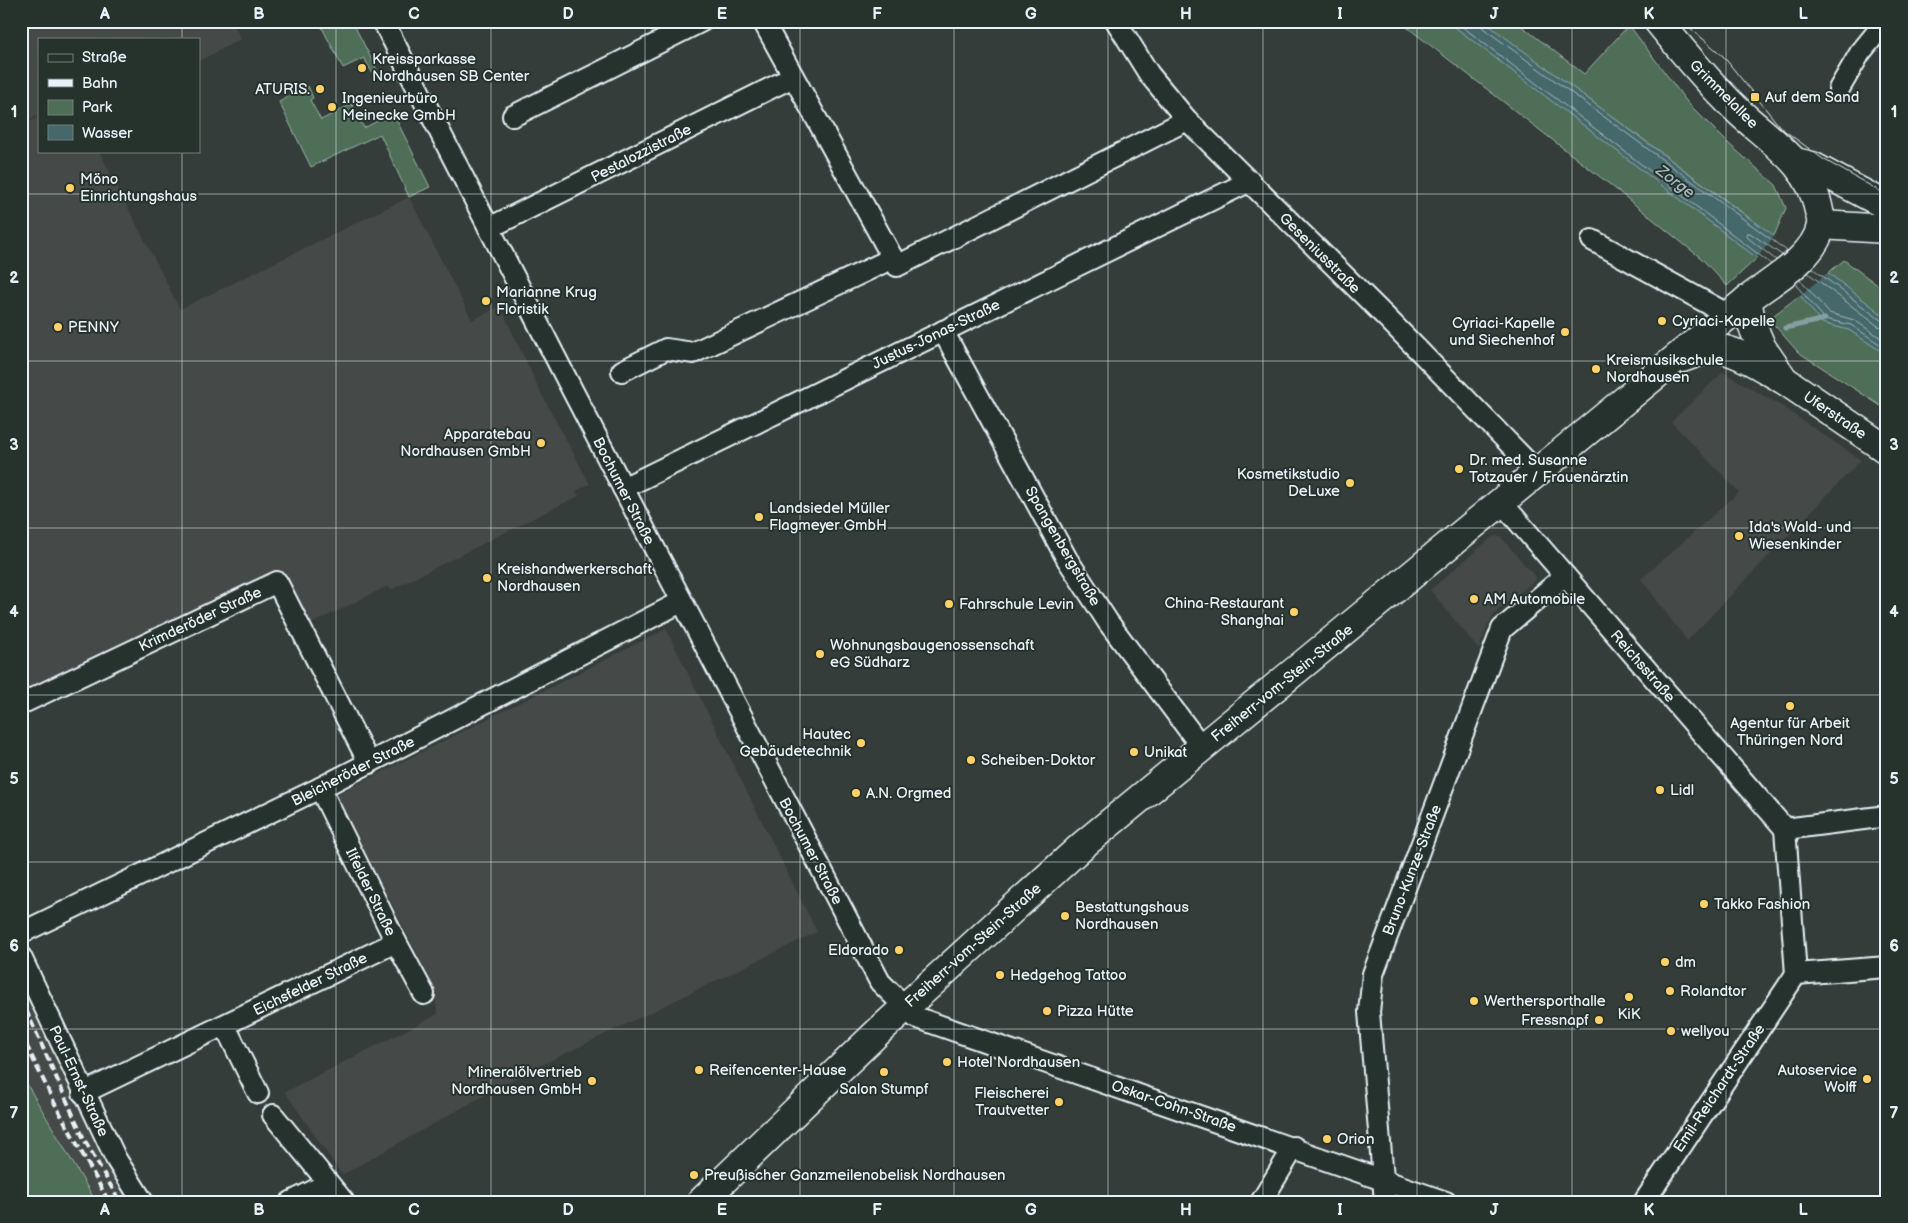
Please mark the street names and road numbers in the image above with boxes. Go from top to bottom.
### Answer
street label: Grimmelallee [1685,56,1762,133]
street label: Pestalozzistraße [588,120,695,187]
street label: Geseniusstraße [1275,209,1364,298]
street label: Justus-Jonas-Straße [869,295,1003,374]
street label: Uferstraße [1799,387,1870,444]
street label: Bochumer Straße [588,434,659,548]
street label: Spangenbergstraße [1021,483,1105,610]
street label: Krimderöder Straße [136,583,265,656]
street label: Freiherr-vom-Stein-Straße [1208,620,1357,747]
street label: Reichsstraße [1606,626,1679,706]
street label: Bleicheröder Straße [288,732,418,811]
street label: Bochumer Straße [774,795,847,908]
street label: Bruno-Kunze-Straße [1379,802,1446,938]
street label: Ilfelder Straße [341,845,400,939]
street label: Freiherr-vom-Stein-Straße [901,879,1046,1012]
street label: Eichsfelder Straße [250,949,370,1020]
street label: Emil-Reichardt-Straße [1669,1020,1770,1156]
street label: Paul-Ernst-Straße [45,1023,113,1140]
street label: Oskar-Cohn-Straße [1109,1076,1239,1137]

